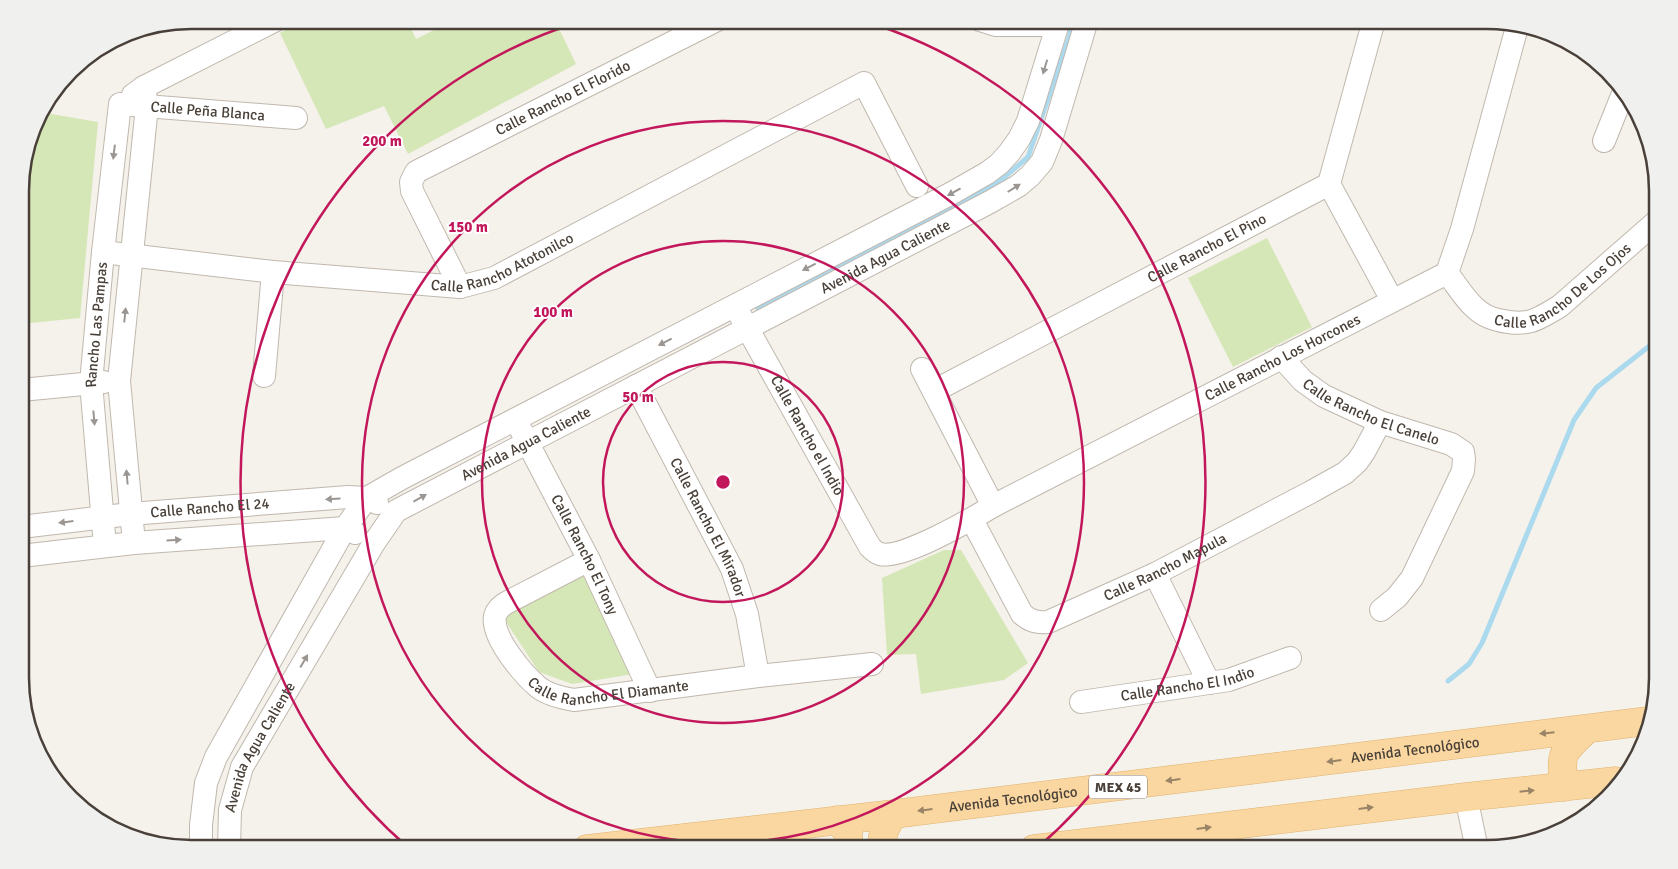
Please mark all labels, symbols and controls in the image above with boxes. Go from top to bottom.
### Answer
street label: Calle Rancho El Florido [492,56,633,139]
one-way arrow [1040,59,1048,74]
street label: Calle Peña Blanca [150,97,266,124]
text: 200 m [362,132,402,150]
one-way arrow [110,145,118,161]
one-way arrow [1007,183,1021,193]
one-way arrow [947,188,960,197]
street label: Calle Rancho El Pino [1144,209,1270,287]
street label: Avenida Agua Caliente [817,215,953,298]
text: 150 m [448,218,488,236]
street label: Calle Rancho Atotonilco [430,229,577,296]
street label: Calle Rancho De Los Ojos [1492,239,1635,332]
street label: Rancho Las Pampas [82,261,111,388]
one-way arrow [802,263,817,271]
text: 100 m [533,303,573,321]
one-way arrow [122,307,130,323]
street label: Calle Rancho Los Horcones [1202,310,1364,405]
one-way arrow [658,338,672,346]
street label: Calle Rancho el Indio [767,372,848,499]
street label: Calle Rancho El Canelo [1299,375,1442,449]
text: 50 m [622,388,654,406]
street label: Avenida Agua Caliente [458,402,594,485]
one-way arrow [90,411,98,427]
street label: Calle Rancho El Mirador [666,455,750,600]
one-way arrow [123,469,131,485]
centre of rings [714,473,732,491]
street label: Calle Rancho El Tony [547,491,622,618]
street label: Calle Rancho El 24 [150,494,270,521]
one-way arrow [413,494,427,502]
one-way arrow [324,495,340,503]
one-way arrow [58,518,74,526]
street label: Calle Rancho Mapula [1101,529,1230,605]
one-way arrow [166,536,182,544]
one-way arrow [299,655,308,668]
street label: Calle Rancho El Indio [1119,663,1257,705]
street label: Calle Rancho El Diamante [524,673,690,709]
street label: Avenida Agua Caliente [221,679,299,814]
one-way arrow [1539,729,1555,737]
street label: Avenida Tecnológico [1350,733,1481,767]
one-way arrow [1326,757,1342,765]
road number: MEX 45 [1089,776,1147,799]
one-way arrow [1165,776,1181,784]
street label: Avenida Tecnológico [948,782,1079,816]
one-way arrow [1519,787,1535,795]
one-way arrow [1358,804,1374,812]
one-way arrow [916,806,932,814]
one-way arrow [1196,824,1212,832]

